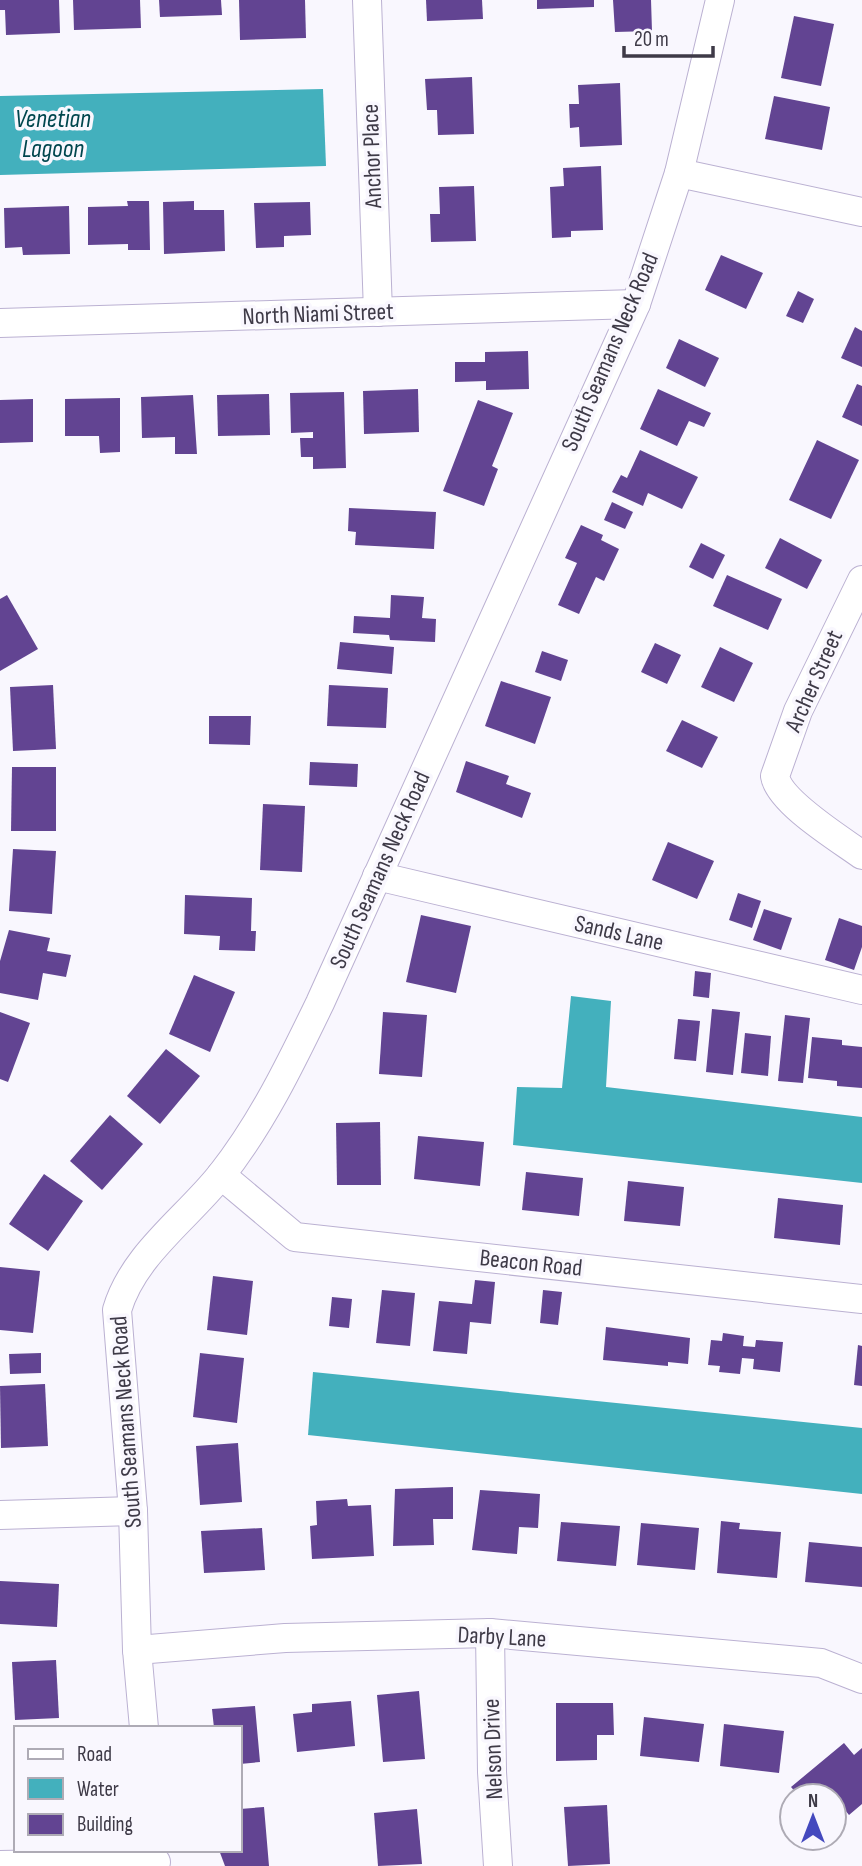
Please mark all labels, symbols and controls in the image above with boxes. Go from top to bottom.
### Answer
scale bar [624,14,713,58]
text: 20 m [634,27,669,52]
street label: Anchor Place [356,103,388,210]
water label: Venetian Lagoon [15,104,91,165]
street label: South Seamans Neck Road [555,248,665,456]
street label: North Niami Street [242,297,394,331]
street label: Archer Street [778,626,849,737]
street label: South Seamans Neck Road [324,767,436,973]
street label: Sands Lane [572,909,666,957]
street label: Beacon Road [478,1243,584,1283]
street label: South Seamans Neck Road [104,1315,148,1529]
street label: Darby Lane [457,1620,547,1654]
street label: Nelson Drive [477,1698,509,1800]
legend [14,1726,242,1852]
text: Road [77,1742,112,1767]
text: Water [77,1777,119,1802]
north arrow [778,1782,848,1852]
text: N [808,1790,818,1813]
text: Building [77,1812,133,1837]

